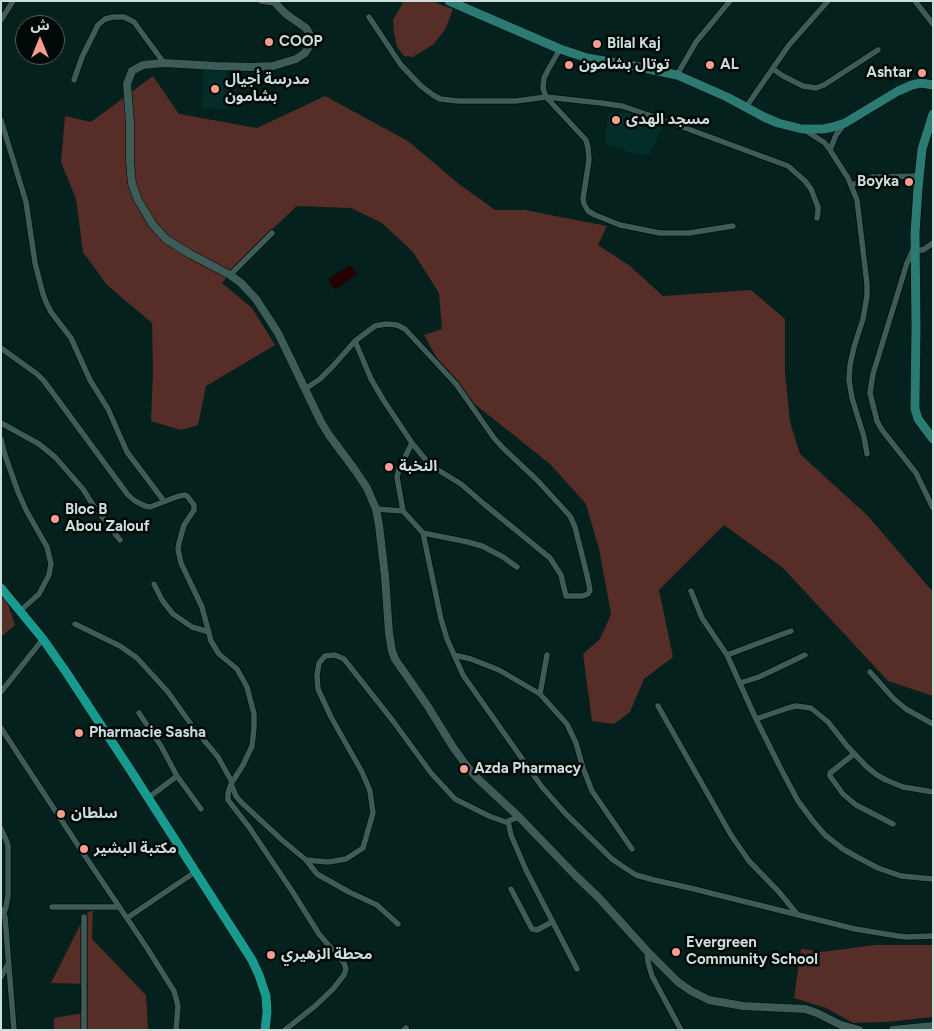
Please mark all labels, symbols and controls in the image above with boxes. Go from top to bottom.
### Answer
north arrow [15,15,65,65]
text: ش [30,17,50,34]
place label: COOP [279,33,323,51]
place label: Bilal Kaj [607,35,661,53]
marker: COOP [263,36,275,48]
marker: Bilal Kaj [591,38,603,50]
place label: توتال بشامون [579,56,670,74]
place label: AL [720,56,739,74]
marker: توتال بشامون [563,59,575,71]
marker: AL [704,59,716,71]
place label: Ashtar [866,64,912,82]
marker: Ashtar [916,67,928,79]
place label: مدرسة أجيال بشامون [225,71,310,106]
marker: مدرسة أجيال بشامون [209,83,221,95]
place label: مسجد الهدى [626,111,710,129]
marker: مسجد الهدى [610,114,622,126]
place label: Boyka [857,173,899,191]
marker: Boyka [903,176,915,188]
place label: النخبة [399,458,437,476]
marker: النخبة [383,461,395,473]
place label: Bloc B Abou Zalouf [65,501,150,536]
marker: Bloc B Abou Zalouf [49,513,61,525]
place label: Pharmacie Sasha [89,724,206,742]
marker: Pharmacie Sasha [73,727,85,739]
place label: Azda Pharmacy [474,760,581,778]
marker: Azda Pharmacy [458,763,470,775]
place label: سلطان [71,805,118,823]
marker: سلطان [55,808,67,820]
place label: مكتبة البشير [94,840,177,858]
marker: مكتبة البشير [78,843,90,855]
place label: Evergreen Community School [686,934,818,969]
place label: محطة الزهيري [281,946,372,964]
marker: Evergreen Community School [670,946,682,958]
marker: محطة الزهيري [265,949,277,961]

